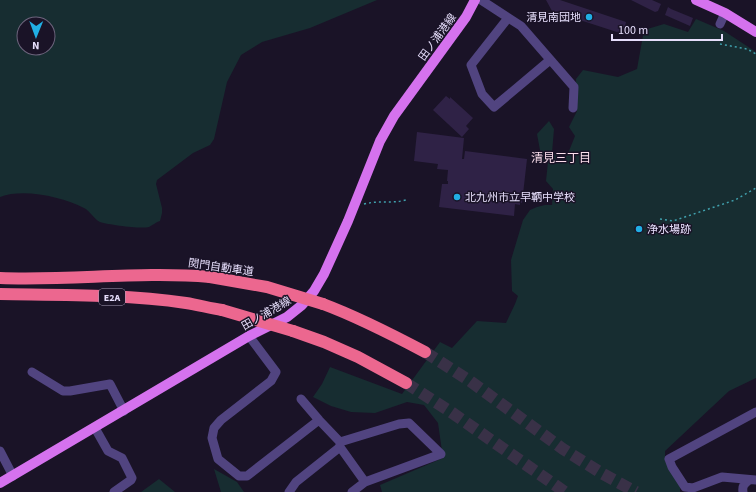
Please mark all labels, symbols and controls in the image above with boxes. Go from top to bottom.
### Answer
place label: 清見南団地 [526,10,581,25]
street label: 田ノ浦港線 [415,11,460,64]
marker: 清見南団地 [584,12,594,22]
north arrow [16,16,56,56]
scale bar [612,16,722,42]
text: 100 m [618,22,648,39]
text: N [32,38,40,53]
district label: 清見三丁目 [531,150,591,167]
place label: 北九州市立早鞆中学校 [465,190,575,205]
marker: 北九州市立早鞆中学校 [452,192,462,202]
place label: 浄水場跡 [647,222,691,237]
marker: 浄水場跡 [634,224,644,234]
street label: 関門自動車道 [187,255,255,280]
road number: E2A [99,289,125,305]
street label: 田ノ浦港線 [239,293,294,334]

